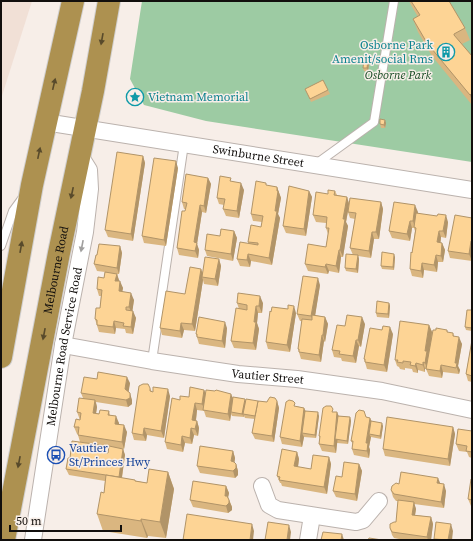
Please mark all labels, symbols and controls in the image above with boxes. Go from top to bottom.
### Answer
one-way arrow [99,33,105,45]
place label: Osborne Park Amenit/social Rms [332,37,433,67]
building icon: Osborne Park Amenit/social Rms [436,42,456,62]
park label: Osborne Park [365,67,431,83]
one-way arrow [51,78,57,90]
place icon: Vietnam Memorial [125,87,145,107]
place label: Vietnam Memorial [148,89,249,105]
street label: Swinburne Street [212,141,305,171]
one-way arrow [36,147,42,160]
one-way arrow [68,187,74,199]
street label: Melbourne Road [40,224,72,315]
one-way arrow [79,240,85,252]
one-way arrow [18,241,24,254]
street label: Melbourne Road Service Road [43,266,86,427]
one-way arrow [40,328,46,340]
street label: Vautier Street [230,365,305,388]
place label: Vautier St/Princes Hwy [69,440,151,470]
bus stop icon: Vautier St/Princes Hwy [46,445,66,465]
one-way arrow [15,455,21,468]
scale bar [10,507,121,533]
text: 50 m [16,513,42,529]

